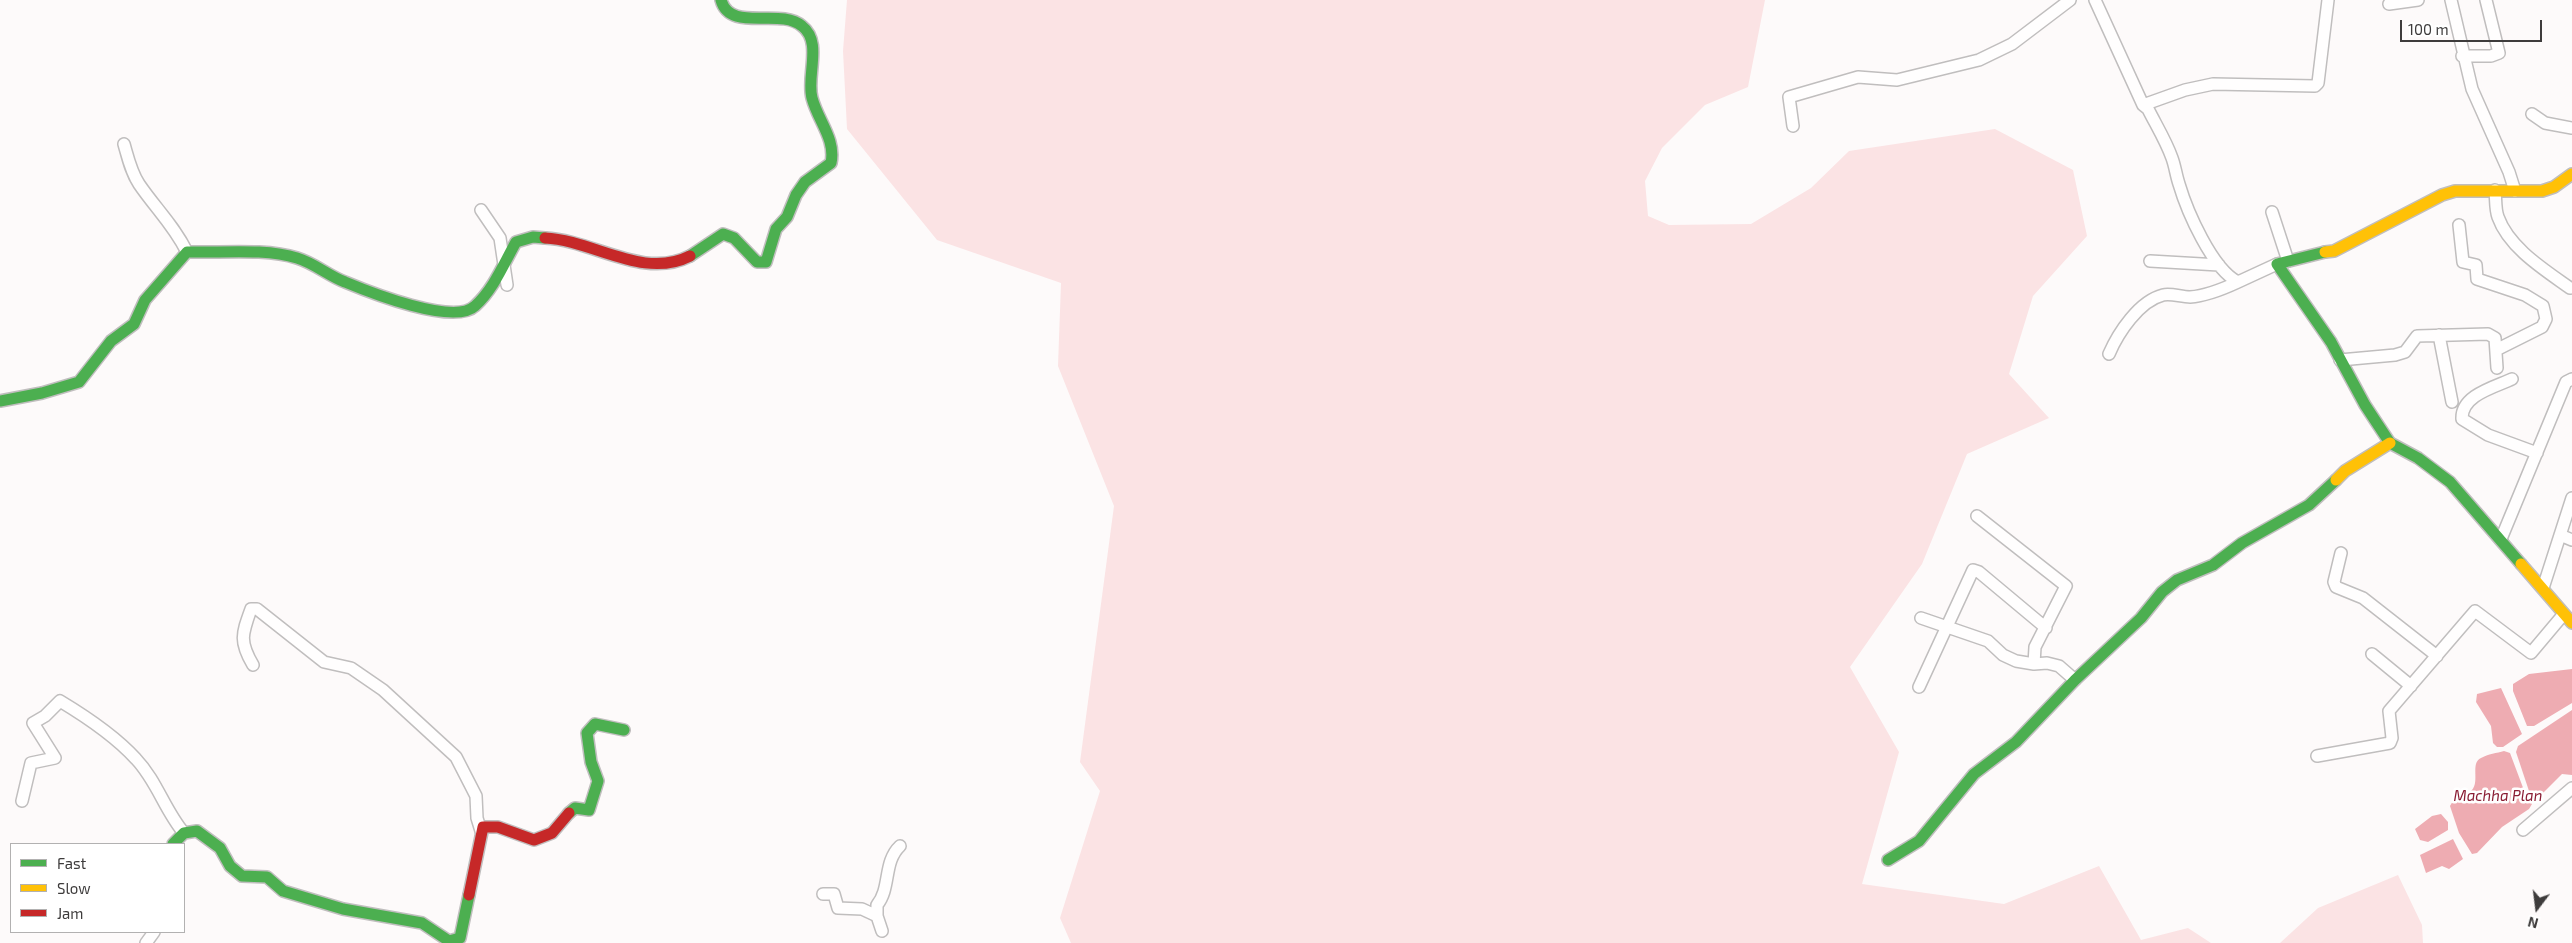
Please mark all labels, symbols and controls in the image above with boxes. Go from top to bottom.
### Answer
scale bar [2402,10,2544,42]
text: 100 m [2408,20,2449,38]
water label: Machha Plan [2454,787,2542,805]
legend [10,843,185,933]
text: Fast [57,854,86,872]
text: Slow [57,879,91,897]
north arrow [2512,883,2562,933]
text: Jam [57,904,83,922]
text: N [2526,913,2540,932]

